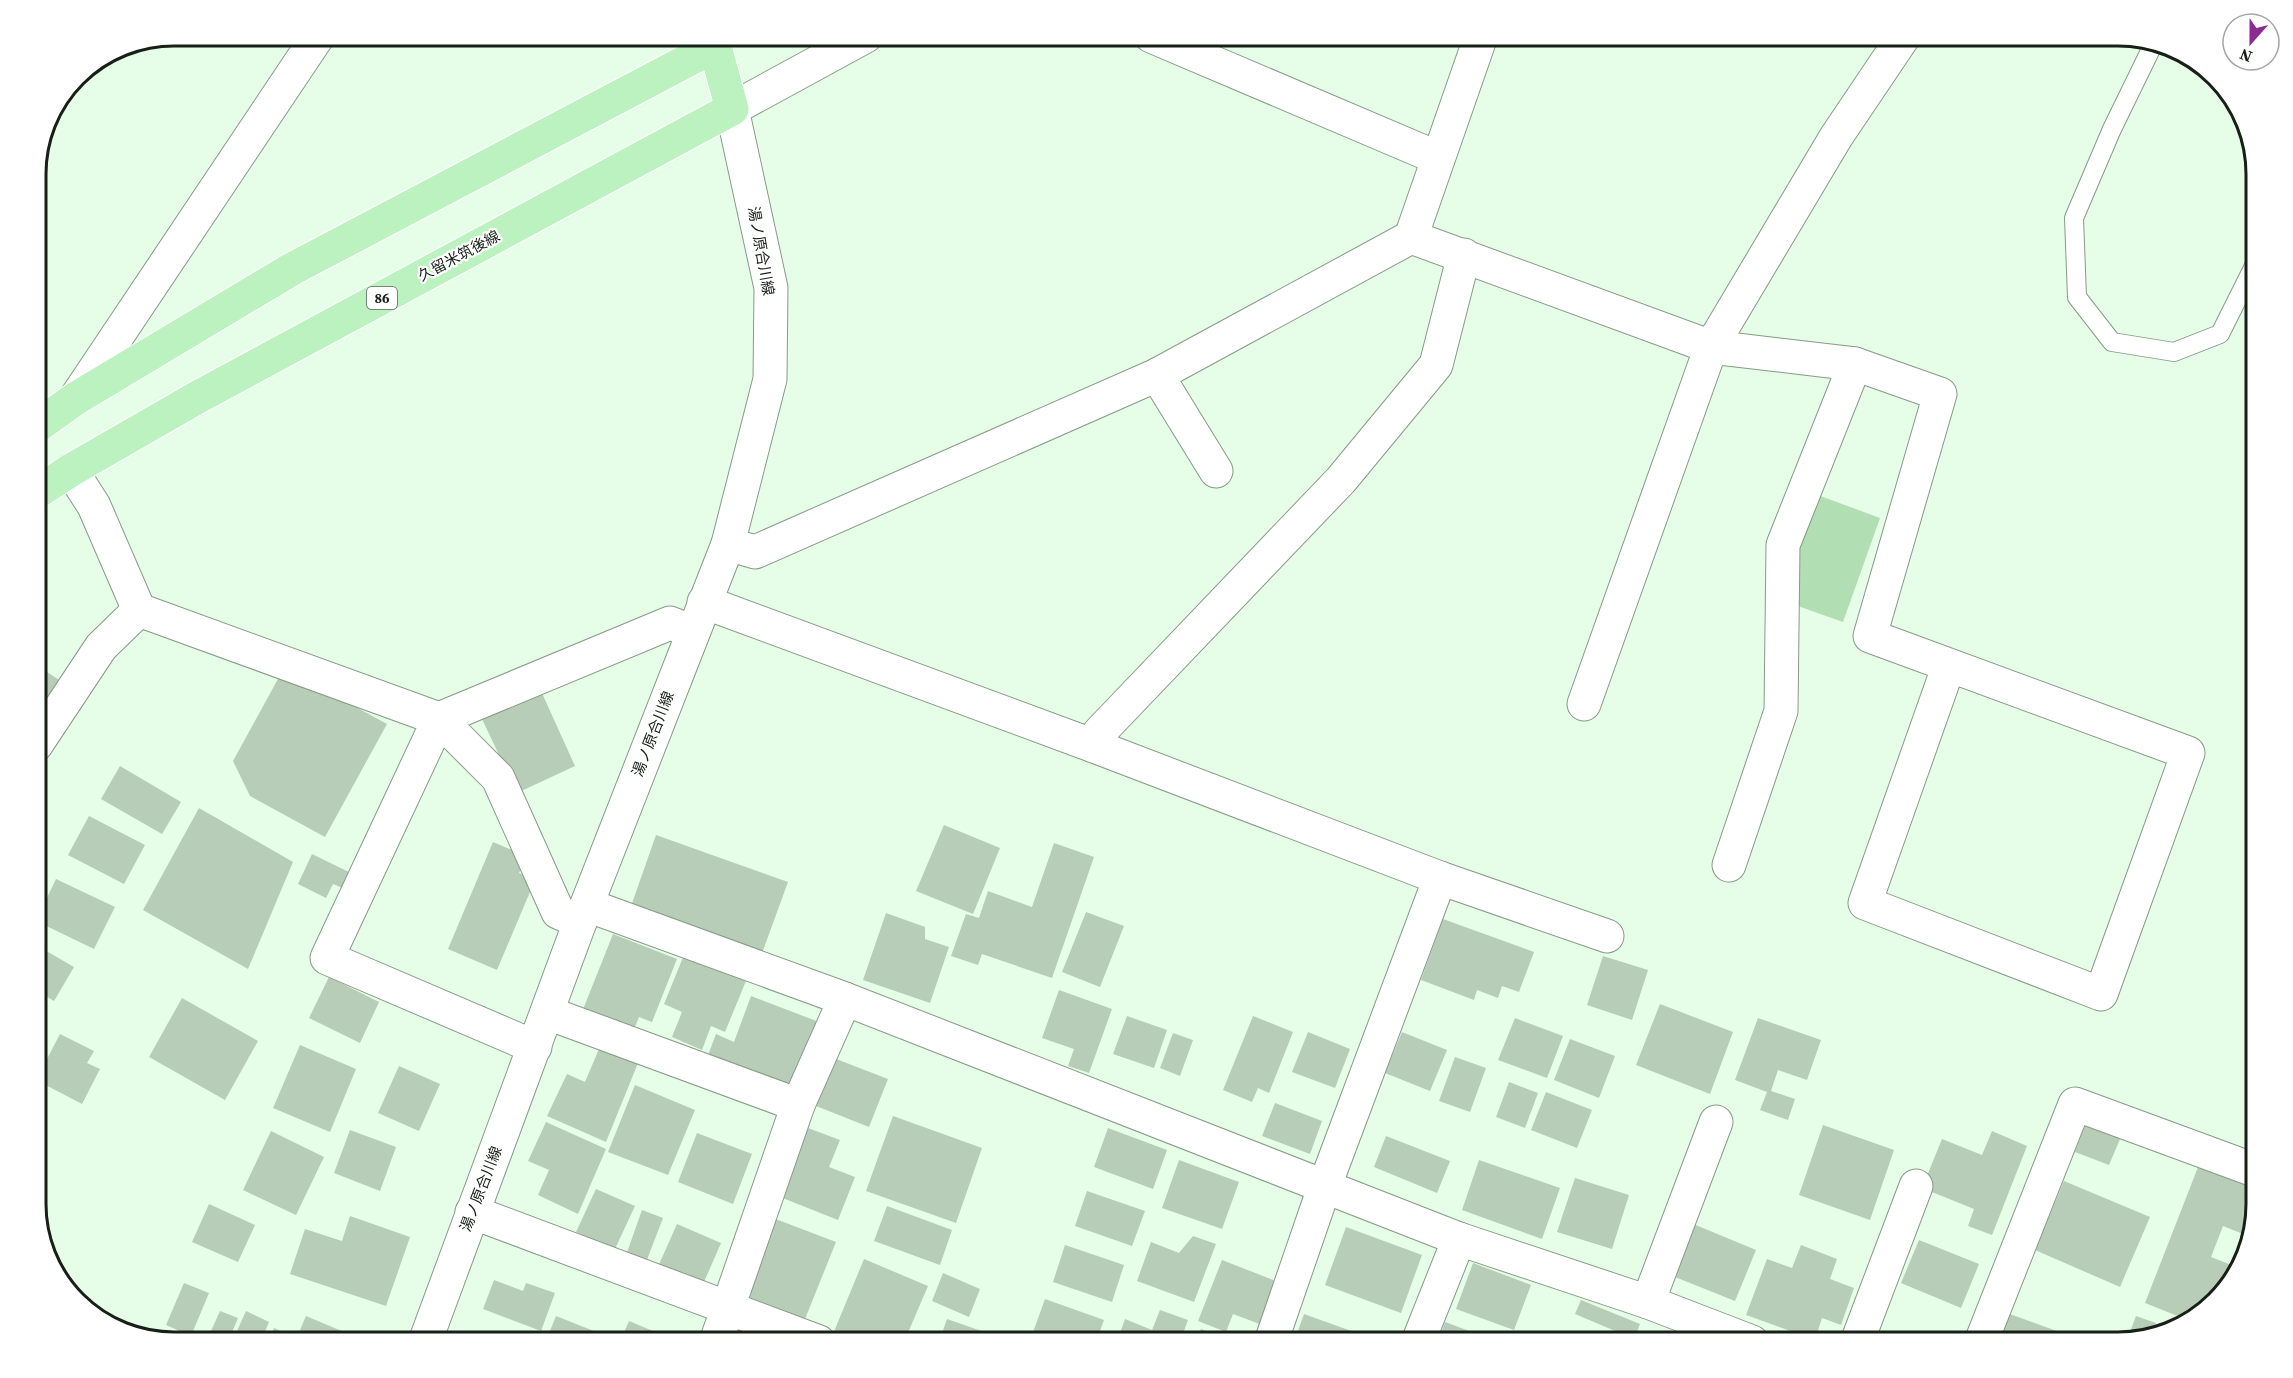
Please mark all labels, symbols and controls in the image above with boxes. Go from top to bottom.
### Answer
north arrow [2221,12,2281,72]
text: N [2236,44,2255,68]
street label: 湯ノ原合川線 [743,205,780,297]
street label: 久留米筑後線 [414,225,503,286]
road number: 86 [367,287,397,309]
street label: 湯ノ原合川線 [627,688,678,780]
street label: 湯ノ原合川線 [455,1143,506,1235]

